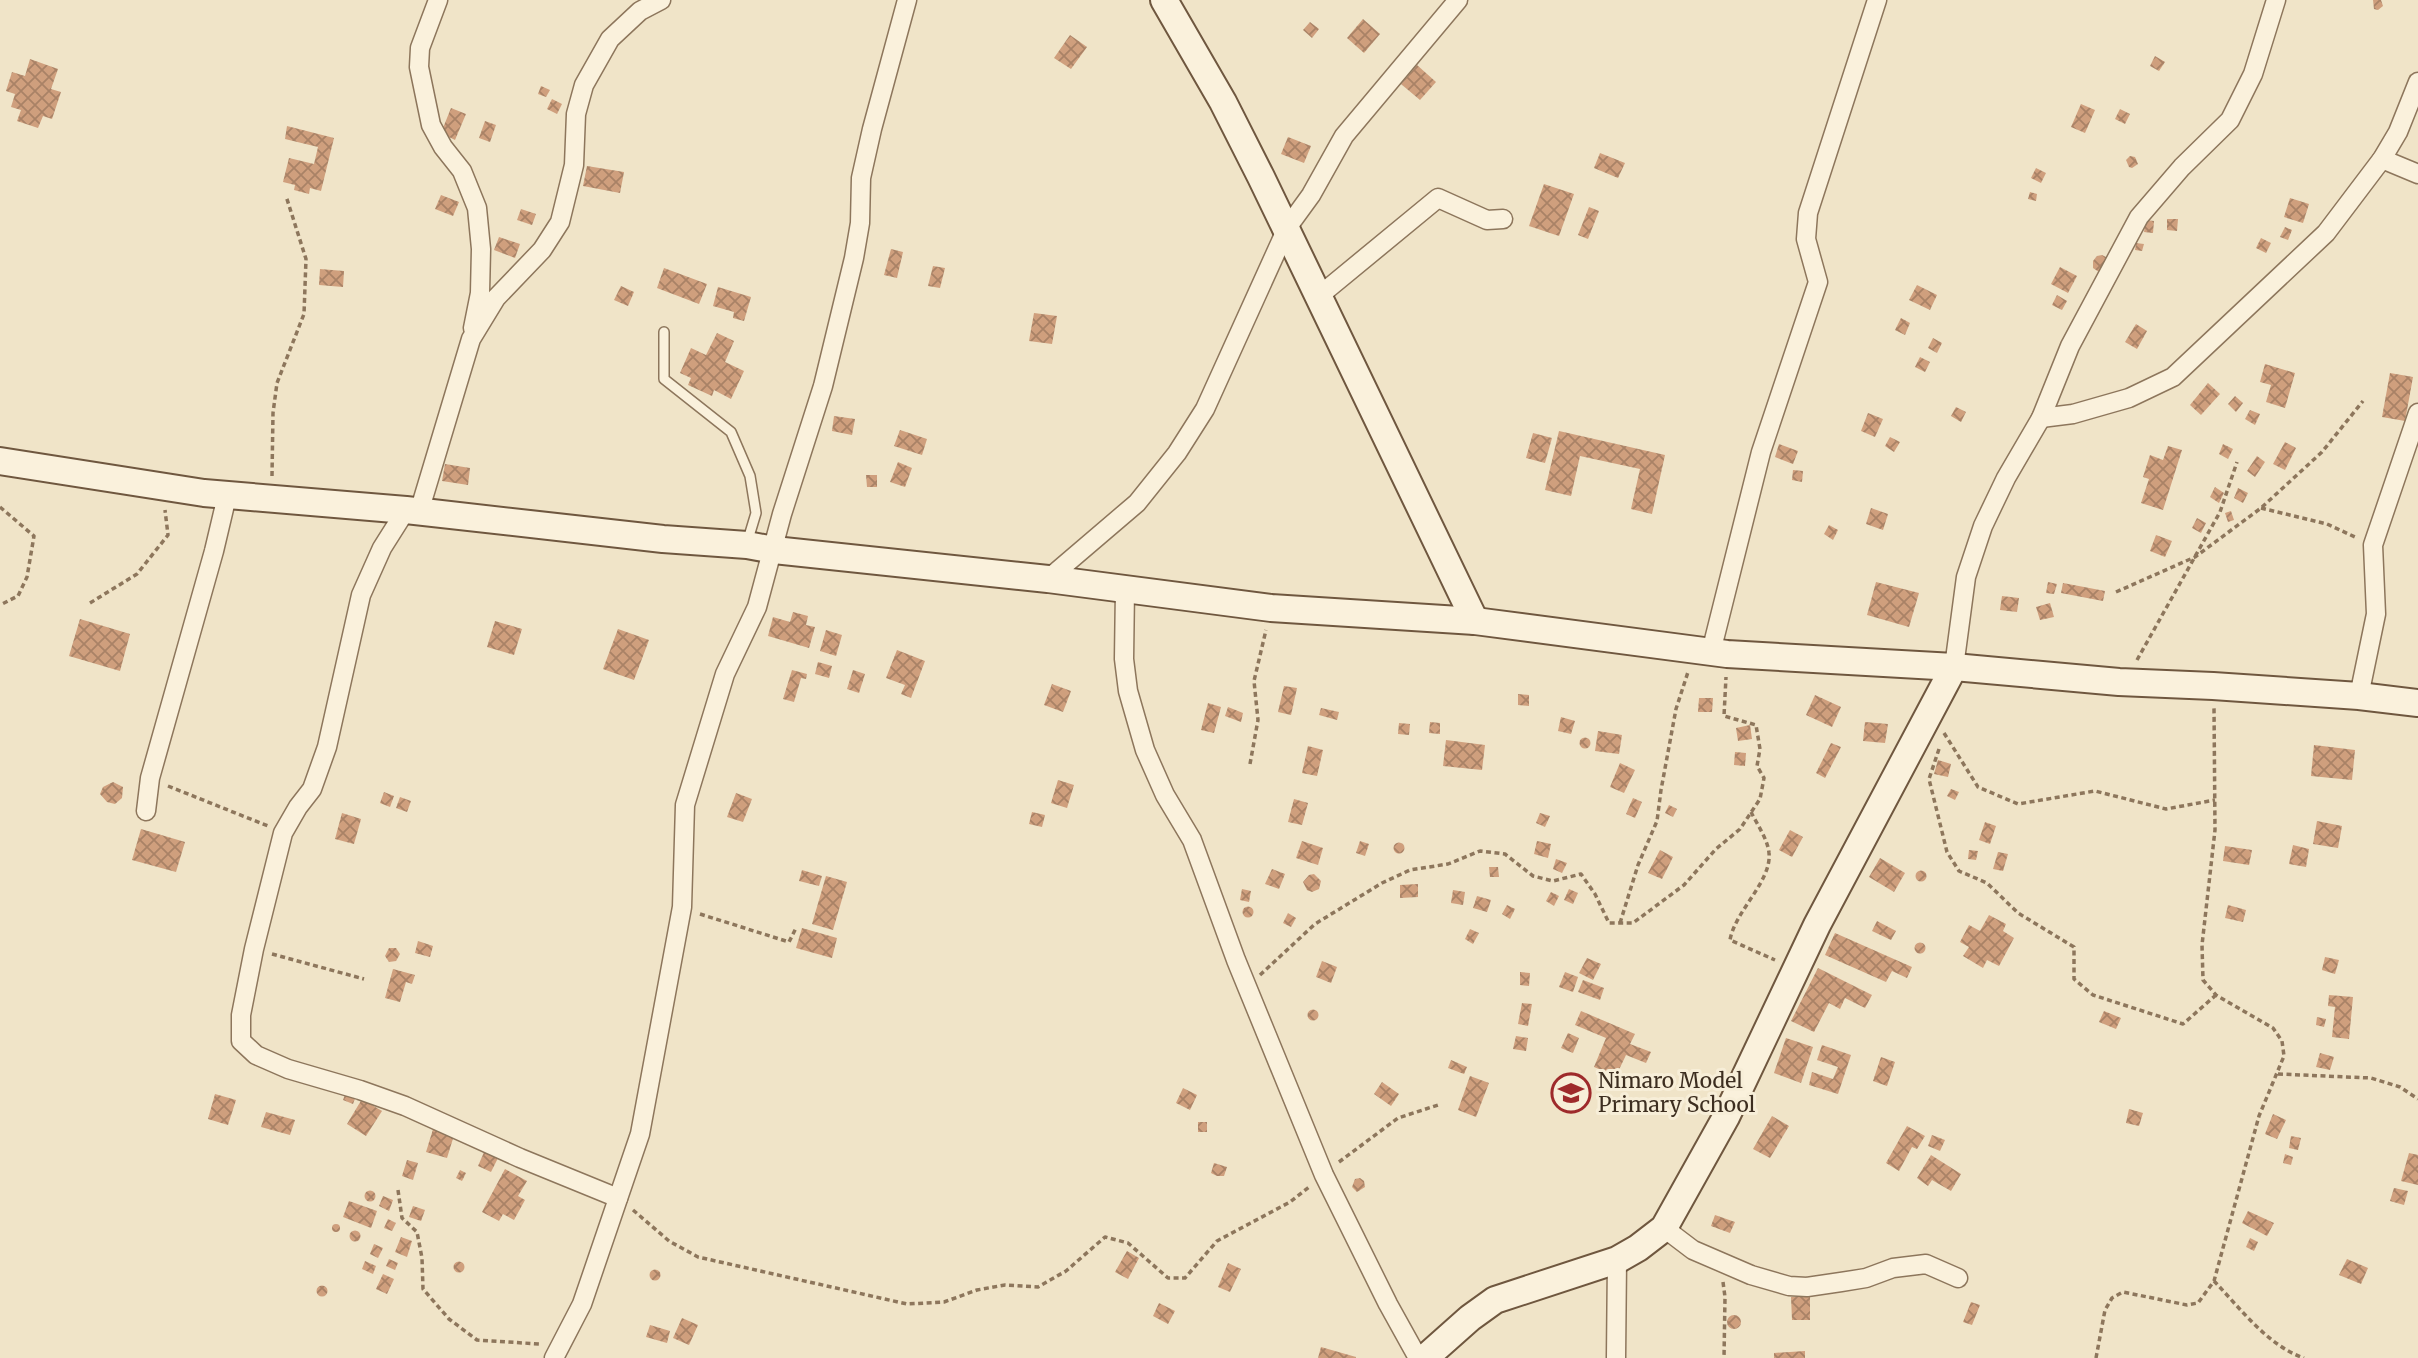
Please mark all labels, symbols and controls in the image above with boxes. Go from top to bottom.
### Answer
place label: Nimaro Model Primary School [1598,1067,1756,1118]
school or university icon: Nimaro Model Primary School [1550,1072,1592,1114]

